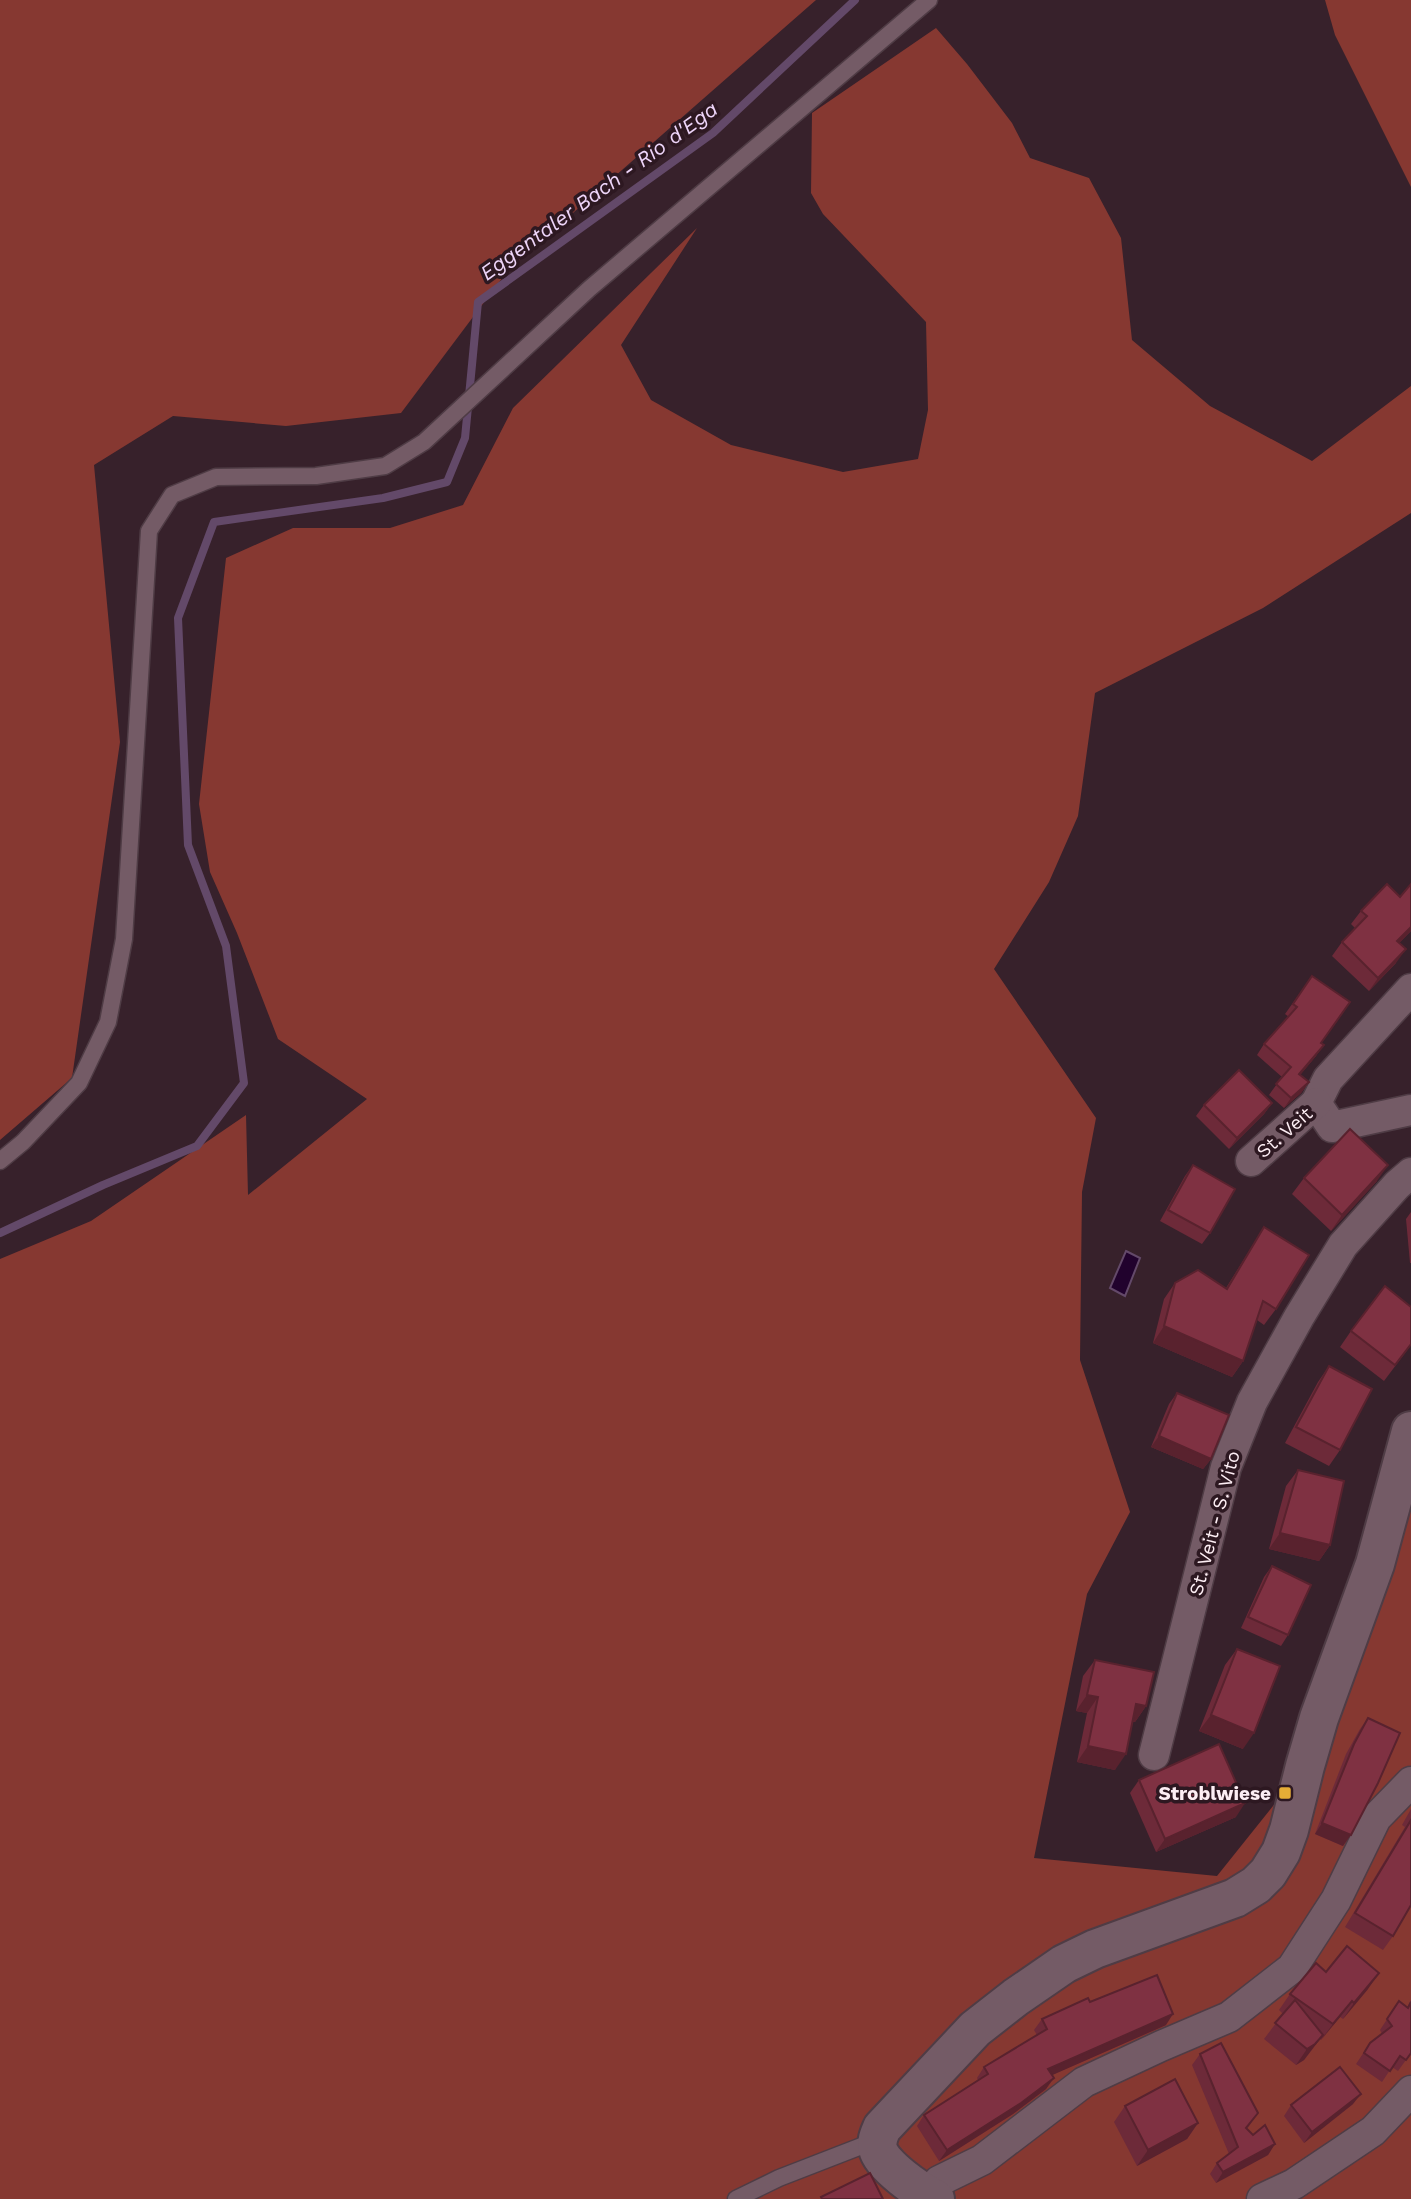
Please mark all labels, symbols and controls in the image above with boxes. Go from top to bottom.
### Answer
water label: Eggentaler Bach - Rio d'Ega [475,96,723,285]
street label: St. Veit [1252,1102,1317,1163]
street label: St. Veit - S. Vito [1184,1448,1245,1598]
place label: Stroblwiese [1158,1782,1271,1805]
marker: Stroblwiese [1277,1785,1293,1801]

